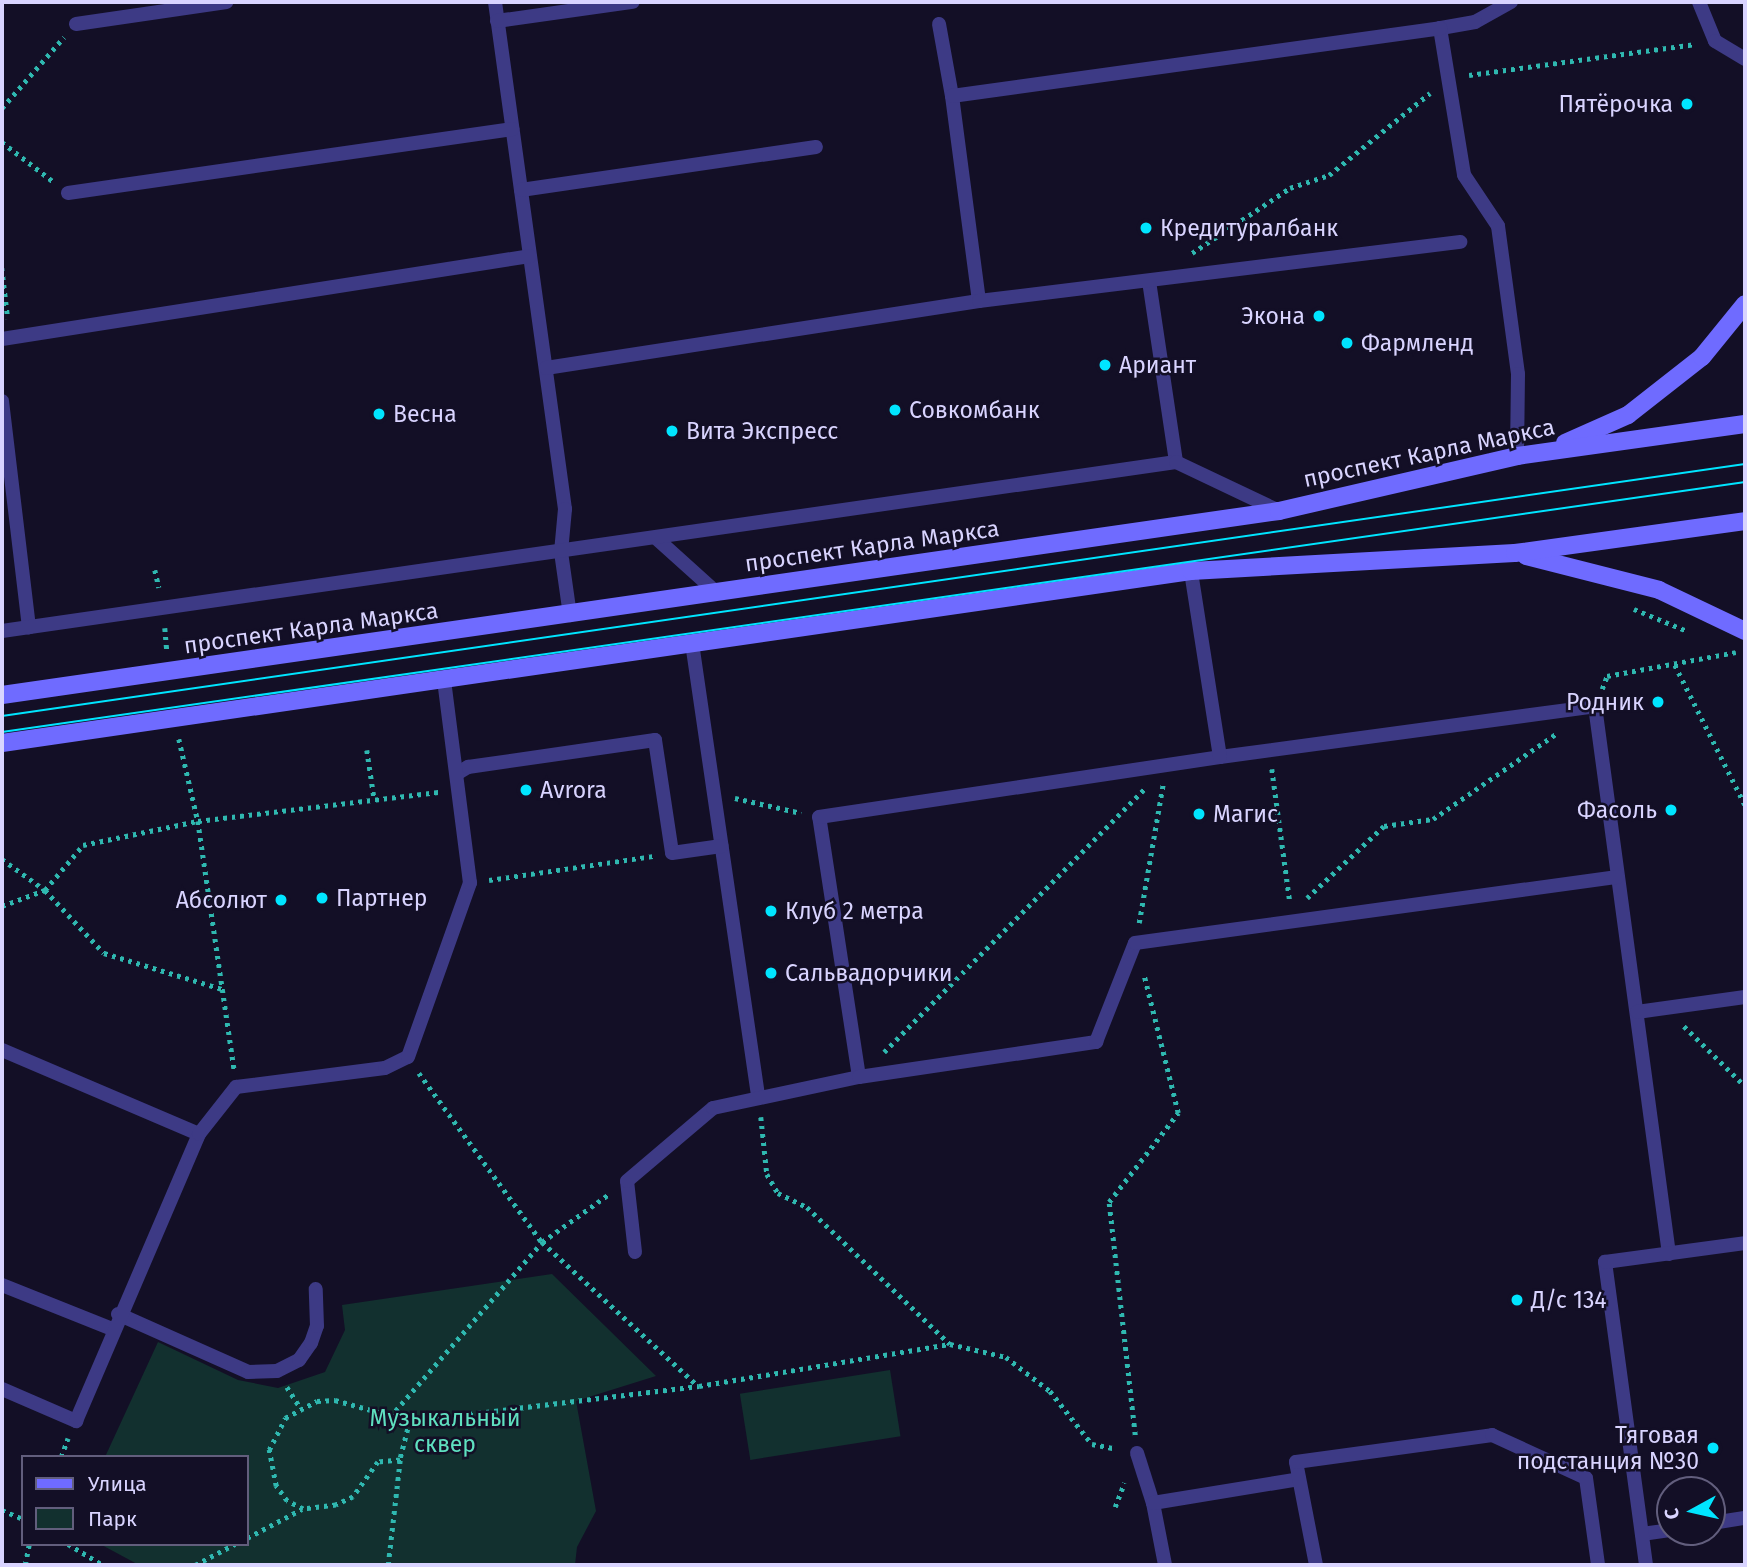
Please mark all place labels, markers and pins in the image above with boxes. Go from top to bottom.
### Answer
place label: Пятёрочка [1559,90,1673,118]
marker: Пятёрочка [1679,96,1695,112]
place label: Кредитуралбанк [1160,214,1338,242]
marker: Кредитуралбанк [1138,220,1154,236]
place label: Экона [1241,302,1305,330]
marker: Экона [1311,308,1327,324]
place label: Фармленд [1361,329,1473,357]
marker: Фармленд [1339,335,1355,351]
place label: Ариант [1119,351,1196,379]
marker: Ариант [1097,357,1113,373]
place label: Совкомбанк [909,396,1040,424]
place label: Весна [393,400,457,428]
marker: Совкомбанк [887,402,903,418]
marker: Весна [371,406,387,422]
place label: Вита Экспресс [686,417,838,445]
marker: Вита Экспресс [664,423,680,439]
place label: Родник [1566,688,1644,716]
marker: Родник [1650,694,1666,710]
place label: Avrora [540,776,607,804]
marker: Avrora [518,782,534,798]
place label: Фасоль [1577,796,1657,824]
place label: Магис [1213,800,1278,828]
marker: Фасоль [1663,802,1679,818]
marker: Магис [1191,806,1207,822]
place label: Партнер [336,884,427,912]
place label: Абсолют [176,886,267,914]
marker: Партнер [314,890,330,906]
marker: Абсолют [273,892,289,908]
place label: Клуб 2 метра [785,897,924,925]
marker: Клуб 2 метра [763,903,779,919]
place label: Сальвадорчики [785,959,953,987]
marker: Сальвадорчики [763,965,779,981]
place label: Д/с 134 [1531,1286,1607,1314]
marker: Д/с 134 [1509,1292,1525,1308]
place label: Тяговая подстанция №30 [1517,1421,1699,1475]
marker: Тяговая подстанция №30 [1705,1440,1721,1456]

